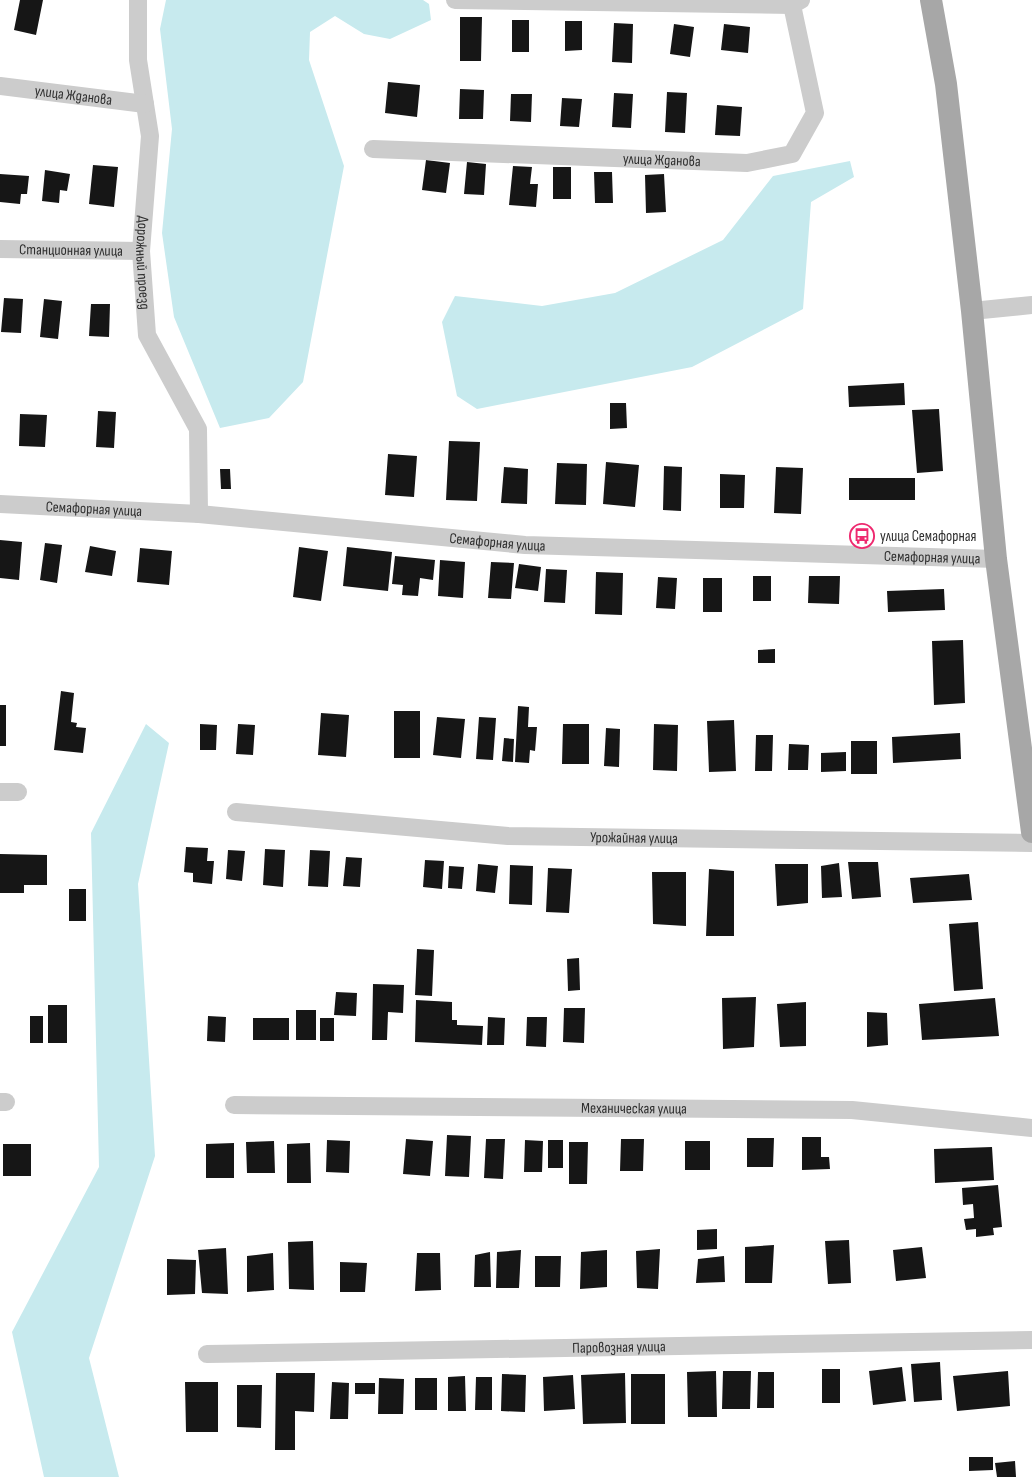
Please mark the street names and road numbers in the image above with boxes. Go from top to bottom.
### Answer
street label: улица Жданова [34,81,113,110]
street label: улица Жданова [622,149,701,171]
street label: Дорожный проезд [131,215,154,310]
street label: Станционная улица [19,240,123,261]
street label: Семафорная улица [45,497,143,521]
street label: Семафорная улица [448,529,546,556]
street label: Семафорная улица [884,547,981,569]
street label: Урожайная улица [590,828,678,848]
street label: Механическая улица [581,1099,687,1119]
street label: Паровозная улица [572,1337,666,1358]

